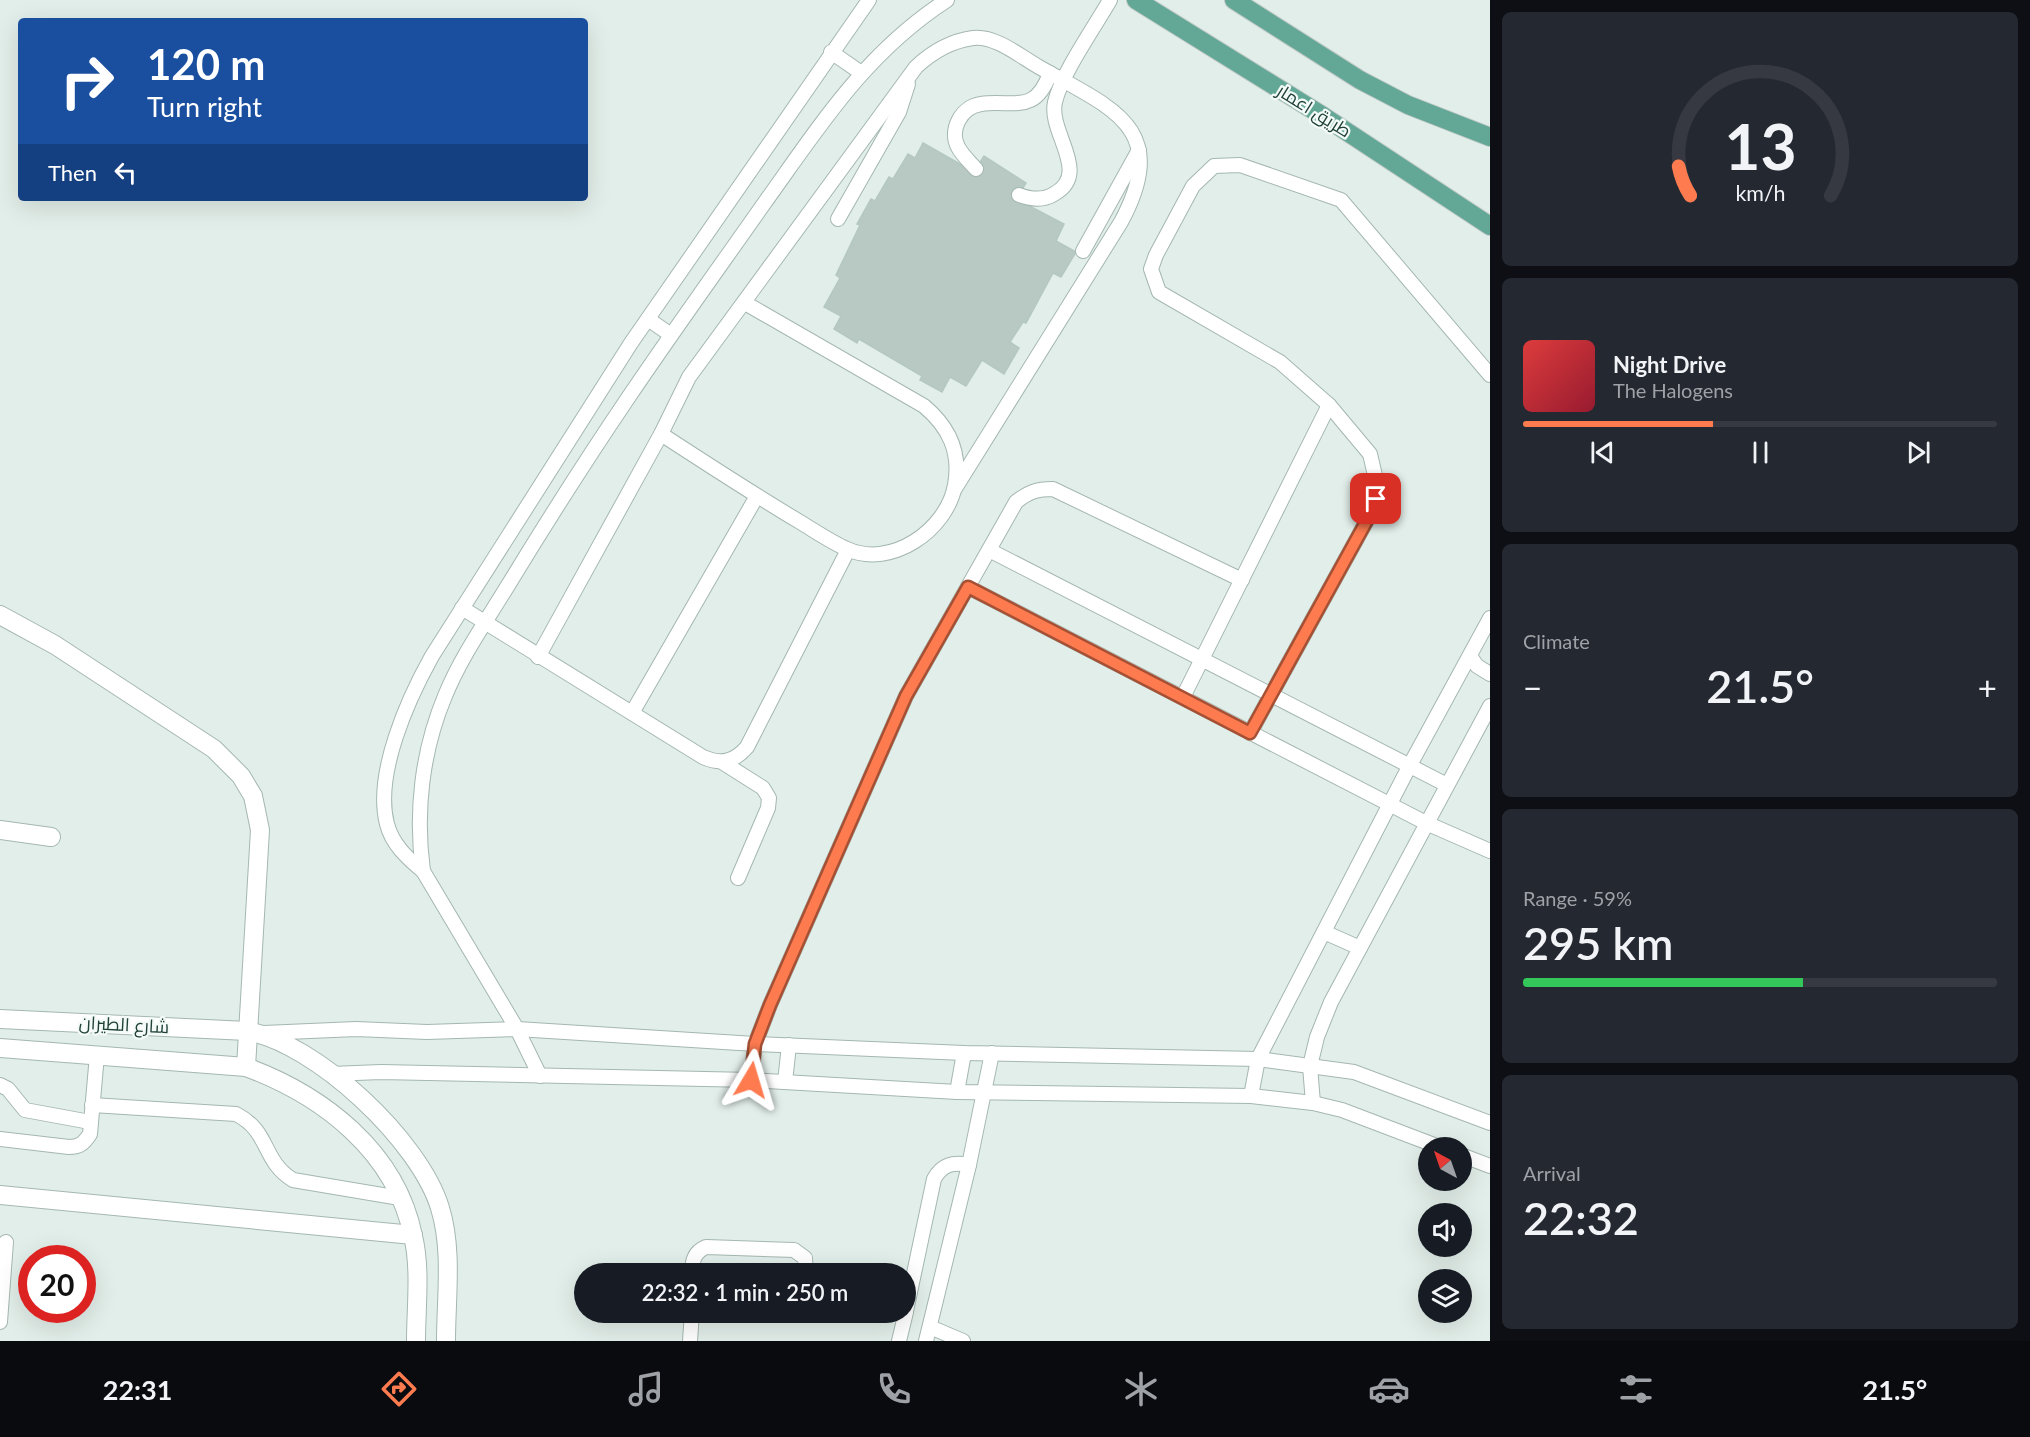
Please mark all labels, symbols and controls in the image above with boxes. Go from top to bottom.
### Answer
text: 120 m [147,39,265,89]
icon: right [48,42,126,120]
street label: طريق اعمار [1271,78,1356,143]
text: Turn right [147,90,262,123]
text: 13 [1724,108,1796,183]
icon: left [109,156,142,189]
text: Then [48,159,97,186]
text: km/h [1735,180,1785,206]
text: Night Drive [1613,351,1726,378]
text: The Halogens [1613,378,1733,402]
icon: previous [1586,436,1619,469]
icon: pause [1744,436,1777,469]
icon: next [1902,436,1935,469]
pin [1350,473,1401,524]
icon: arrive [1359,482,1392,515]
text: Climate [1523,629,1590,653]
text: 21.5° [1706,659,1814,713]
text: − [1523,667,1542,707]
text: + [1978,667,1997,707]
text: Range · 59% [1523,886,1632,910]
text: 295 km [1523,916,1673,970]
street label: شارع الطيران [78,1011,170,1039]
position arrow [719,1048,783,1112]
north arrow [1418,1137,1472,1191]
map controls [1418,1137,1472,1323]
text: Arrival [1523,1161,1581,1185]
text: 22:32 [1523,1191,1639,1245]
button: sound [1418,1203,1472,1257]
speed limit sign: 20 [18,1245,96,1323]
button: layers [1418,1269,1472,1323]
text: 22:32 · 1 min · 250 m [642,1279,848,1306]
icon: directions [378,1368,420,1410]
icon: music [625,1368,667,1410]
icon: phone [873,1368,915,1410]
icon: climate [1120,1368,1162,1410]
icon: car [1368,1368,1410,1410]
icon: filters [1615,1368,1657,1410]
text: 22:31 [103,1373,172,1406]
text: 21.5° [1863,1373,1927,1406]

